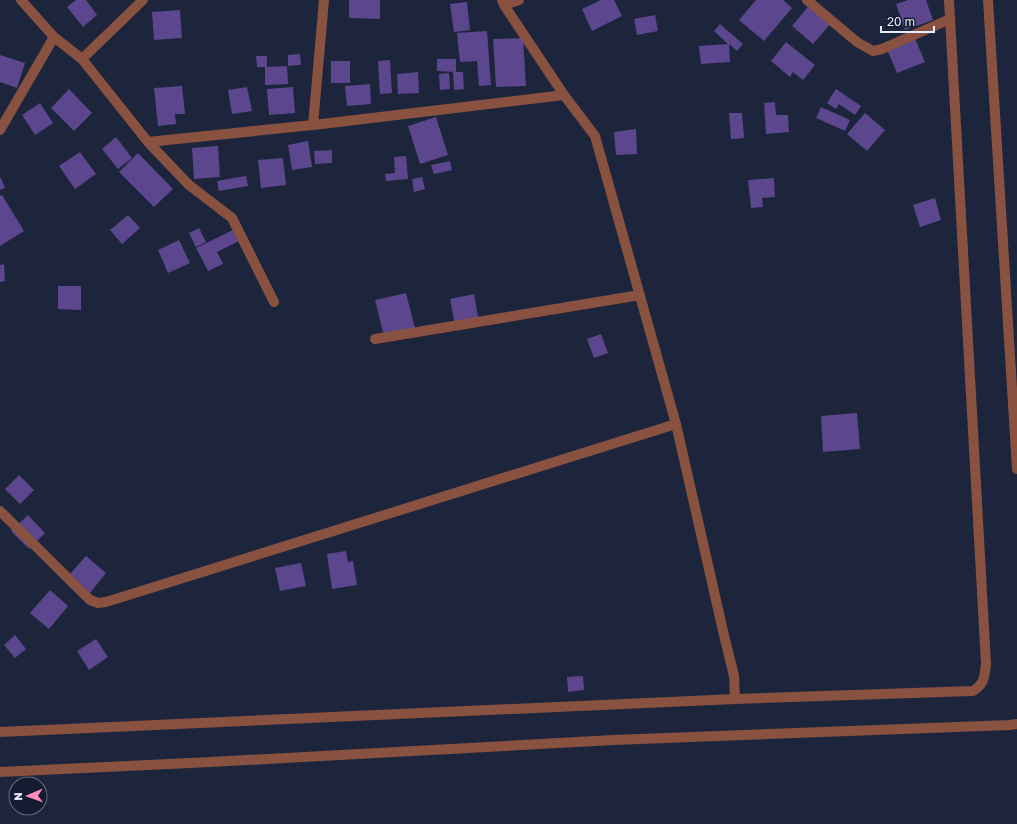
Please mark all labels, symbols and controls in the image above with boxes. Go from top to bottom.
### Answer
scale bar [881,8,934,34]
text: 20 m [887,14,915,29]
north arrow [8,776,48,816]
text: N [11,792,24,801]

